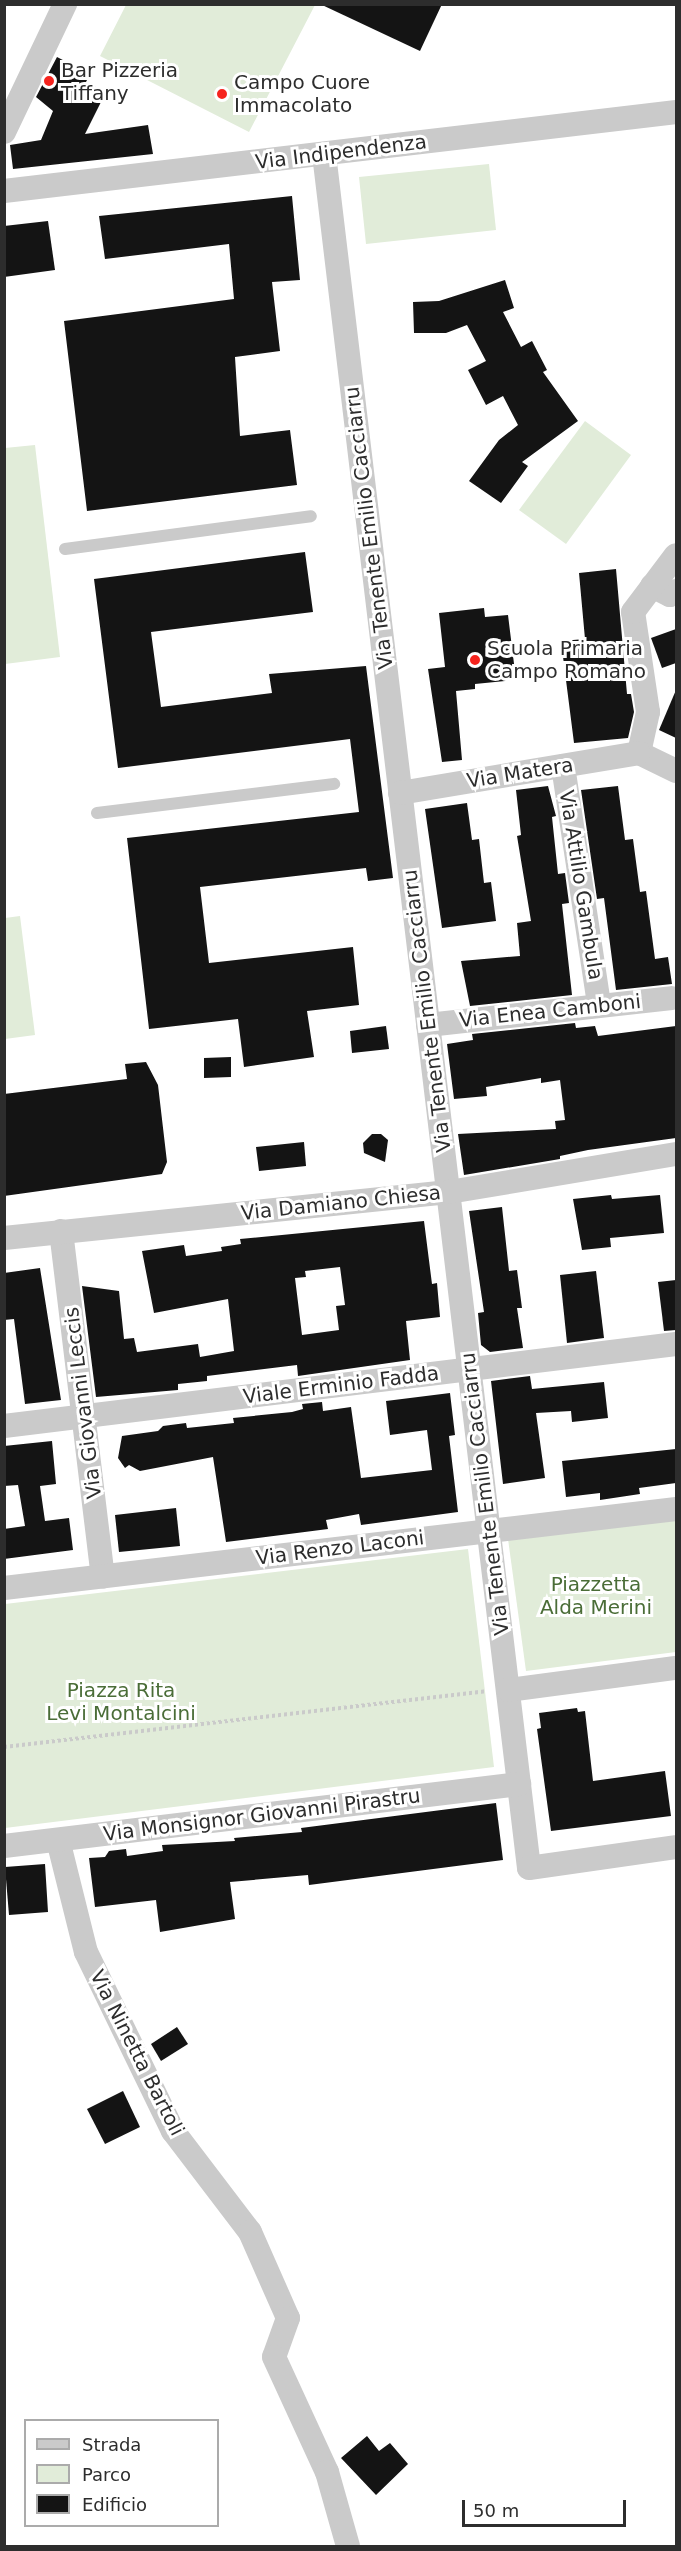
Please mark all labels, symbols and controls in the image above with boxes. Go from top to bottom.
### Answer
place label: Bar Pizzeria Tiffany [61,58,178,105]
place label: Campo Cuore Immacolato [234,70,370,117]
marker: Bar Pizzeria Tiffany [42,74,56,88]
marker: Campo Cuore Immacolato [215,87,229,101]
street label: Via Indipendenza [254,130,428,174]
street label: Via Tenente Emilio Cacciarru [340,385,398,671]
place label: Scuola Primaria Campo Romano [487,636,646,683]
marker: Scuola Primaria Campo Romano [468,653,482,667]
street label: Via Matera [465,753,575,793]
street label: Via Attilio Gambula [554,788,608,982]
street label: Via Tenente Emilio Cacciarru [398,868,456,1154]
street label: Via Enea Camboni [458,990,642,1032]
street label: Via Damiano Chiesa [240,1181,442,1225]
street label: Via Giovanni Leccis [59,1306,107,1500]
street label: Via Tenente Emilio Cacciarru [456,1351,514,1637]
street label: Viale Erminio Fadda [242,1361,440,1409]
street label: Via Renzo Laconi [254,1526,426,1570]
park label: Piazzetta Alda Merini [540,1572,652,1619]
park label: Piazza Rita Levi Montalcini [46,1678,196,1725]
street label: Via Monsignor Giovanni Pirastru [102,1784,422,1846]
street label: Via Ninetta Bartoli [85,1966,189,2140]
legend [24,2419,219,2527]
text: Strada [82,2434,141,2455]
text: Parco [82,2464,131,2485]
scale bar [465,2488,628,2526]
text: Edificio [82,2494,147,2515]
text: 50 m [473,2500,519,2521]

